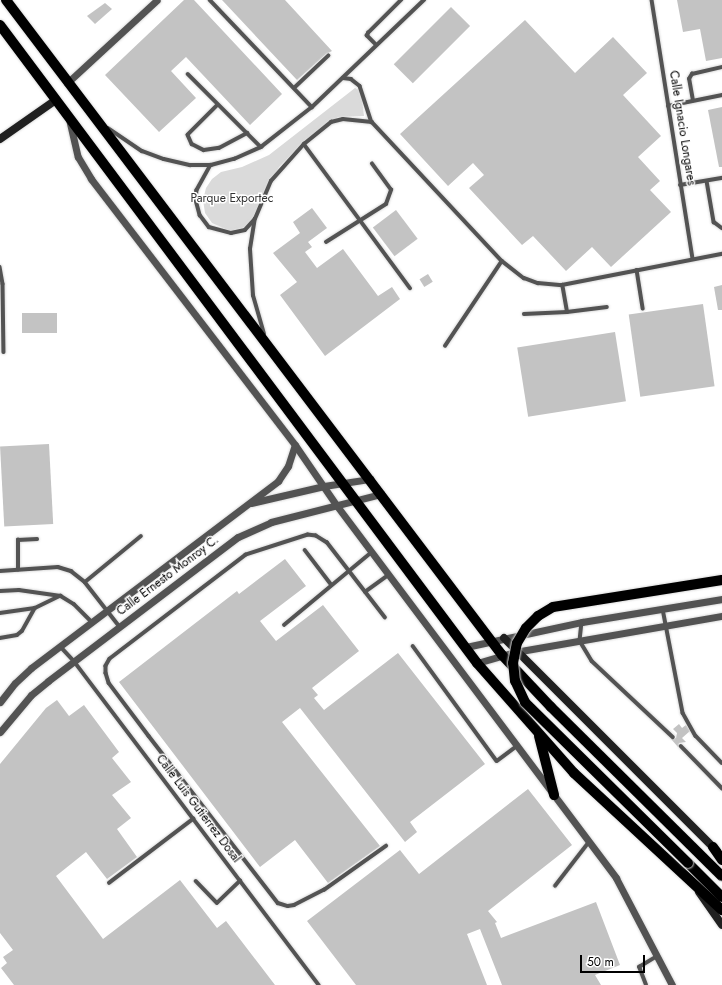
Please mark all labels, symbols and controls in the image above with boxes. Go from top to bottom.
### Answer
street label: Calle Ignacio Longares [666,70,698,186]
park label: Parque Exportec [191,192,273,206]
street label: Calle Ernesto Monroy C. [114,533,222,619]
street label: Calle Luis Gutierrez Dosal [153,752,243,866]
scale bar [582,947,647,973]
text: 50 m [587,953,614,971]

